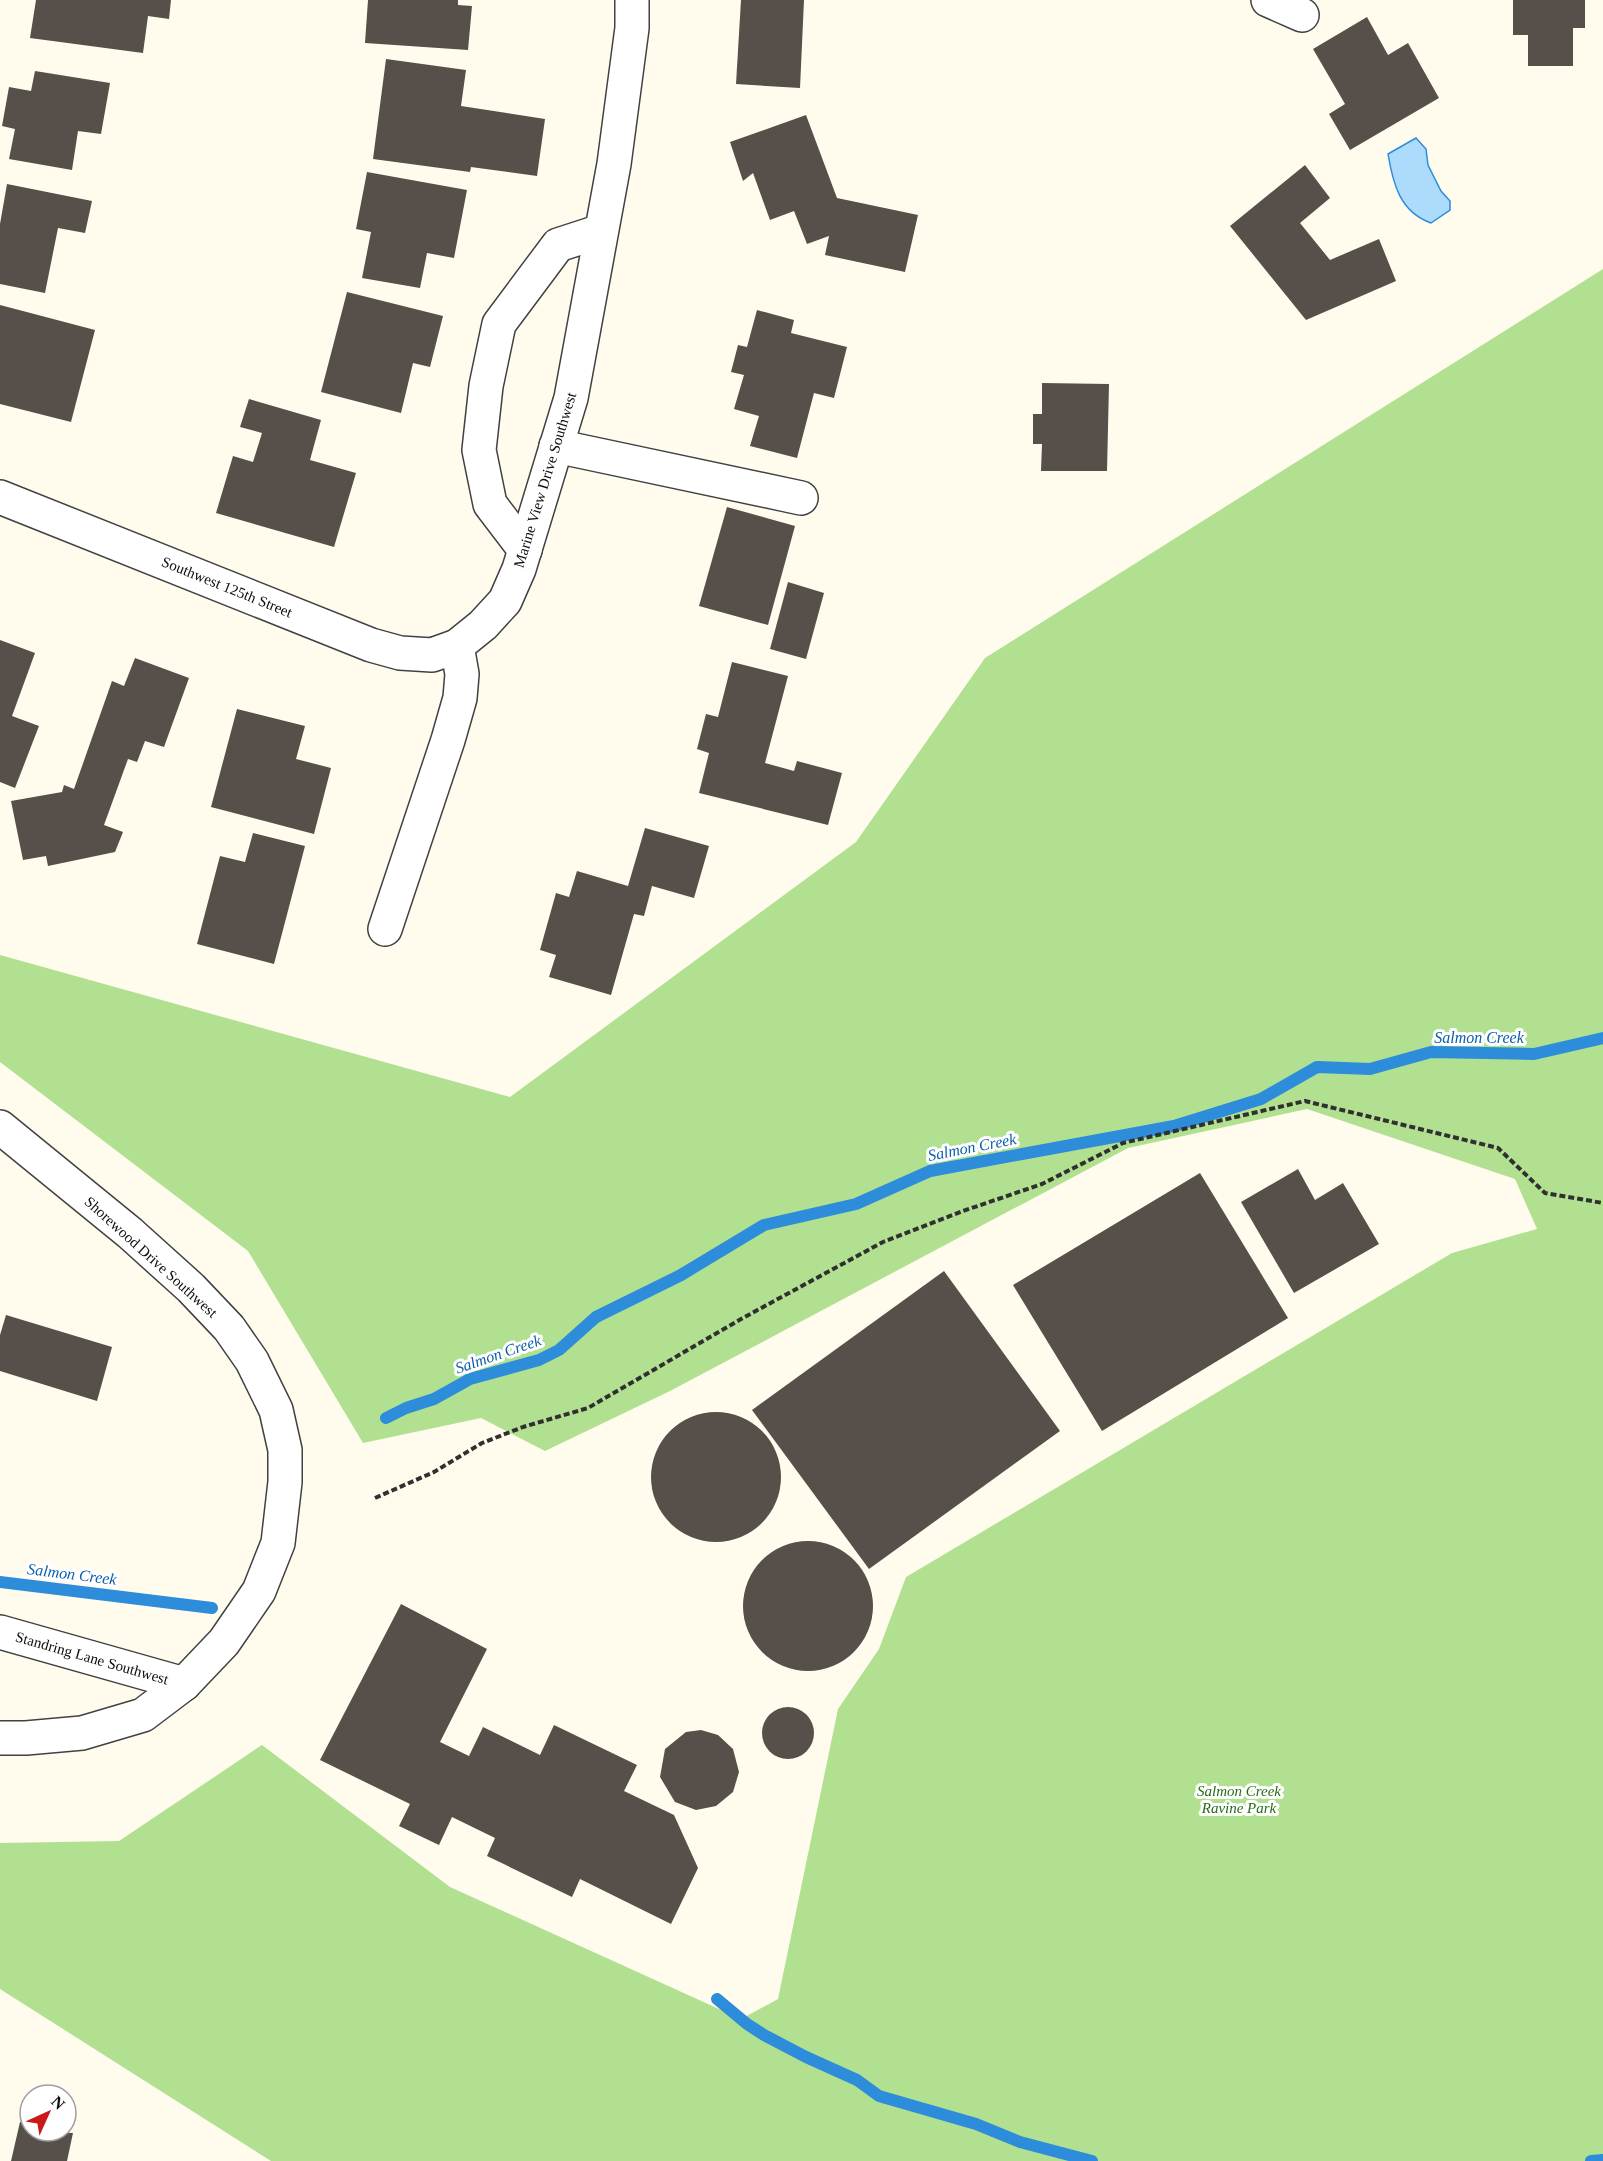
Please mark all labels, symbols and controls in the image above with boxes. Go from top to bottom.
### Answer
street label: Marine View Drive Southwest [511,390,580,570]
street label: Southwest 125th Street [159,554,295,621]
water label: Salmon Creek [1434,1029,1525,1046]
water label: Salmon Creek [926,1130,1018,1164]
street label: Shorewood Drive Southwest [82,1193,221,1321]
water label: Salmon Creek [453,1331,544,1377]
water label: Salmon Creek [26,1560,118,1588]
street label: Standring Lane Southwest [14,1628,171,1688]
park label: Salmon Creek Ravine Park [1197,1783,1281,1816]
north arrow [18,2083,78,2143]
text: N [48,2093,69,2113]

